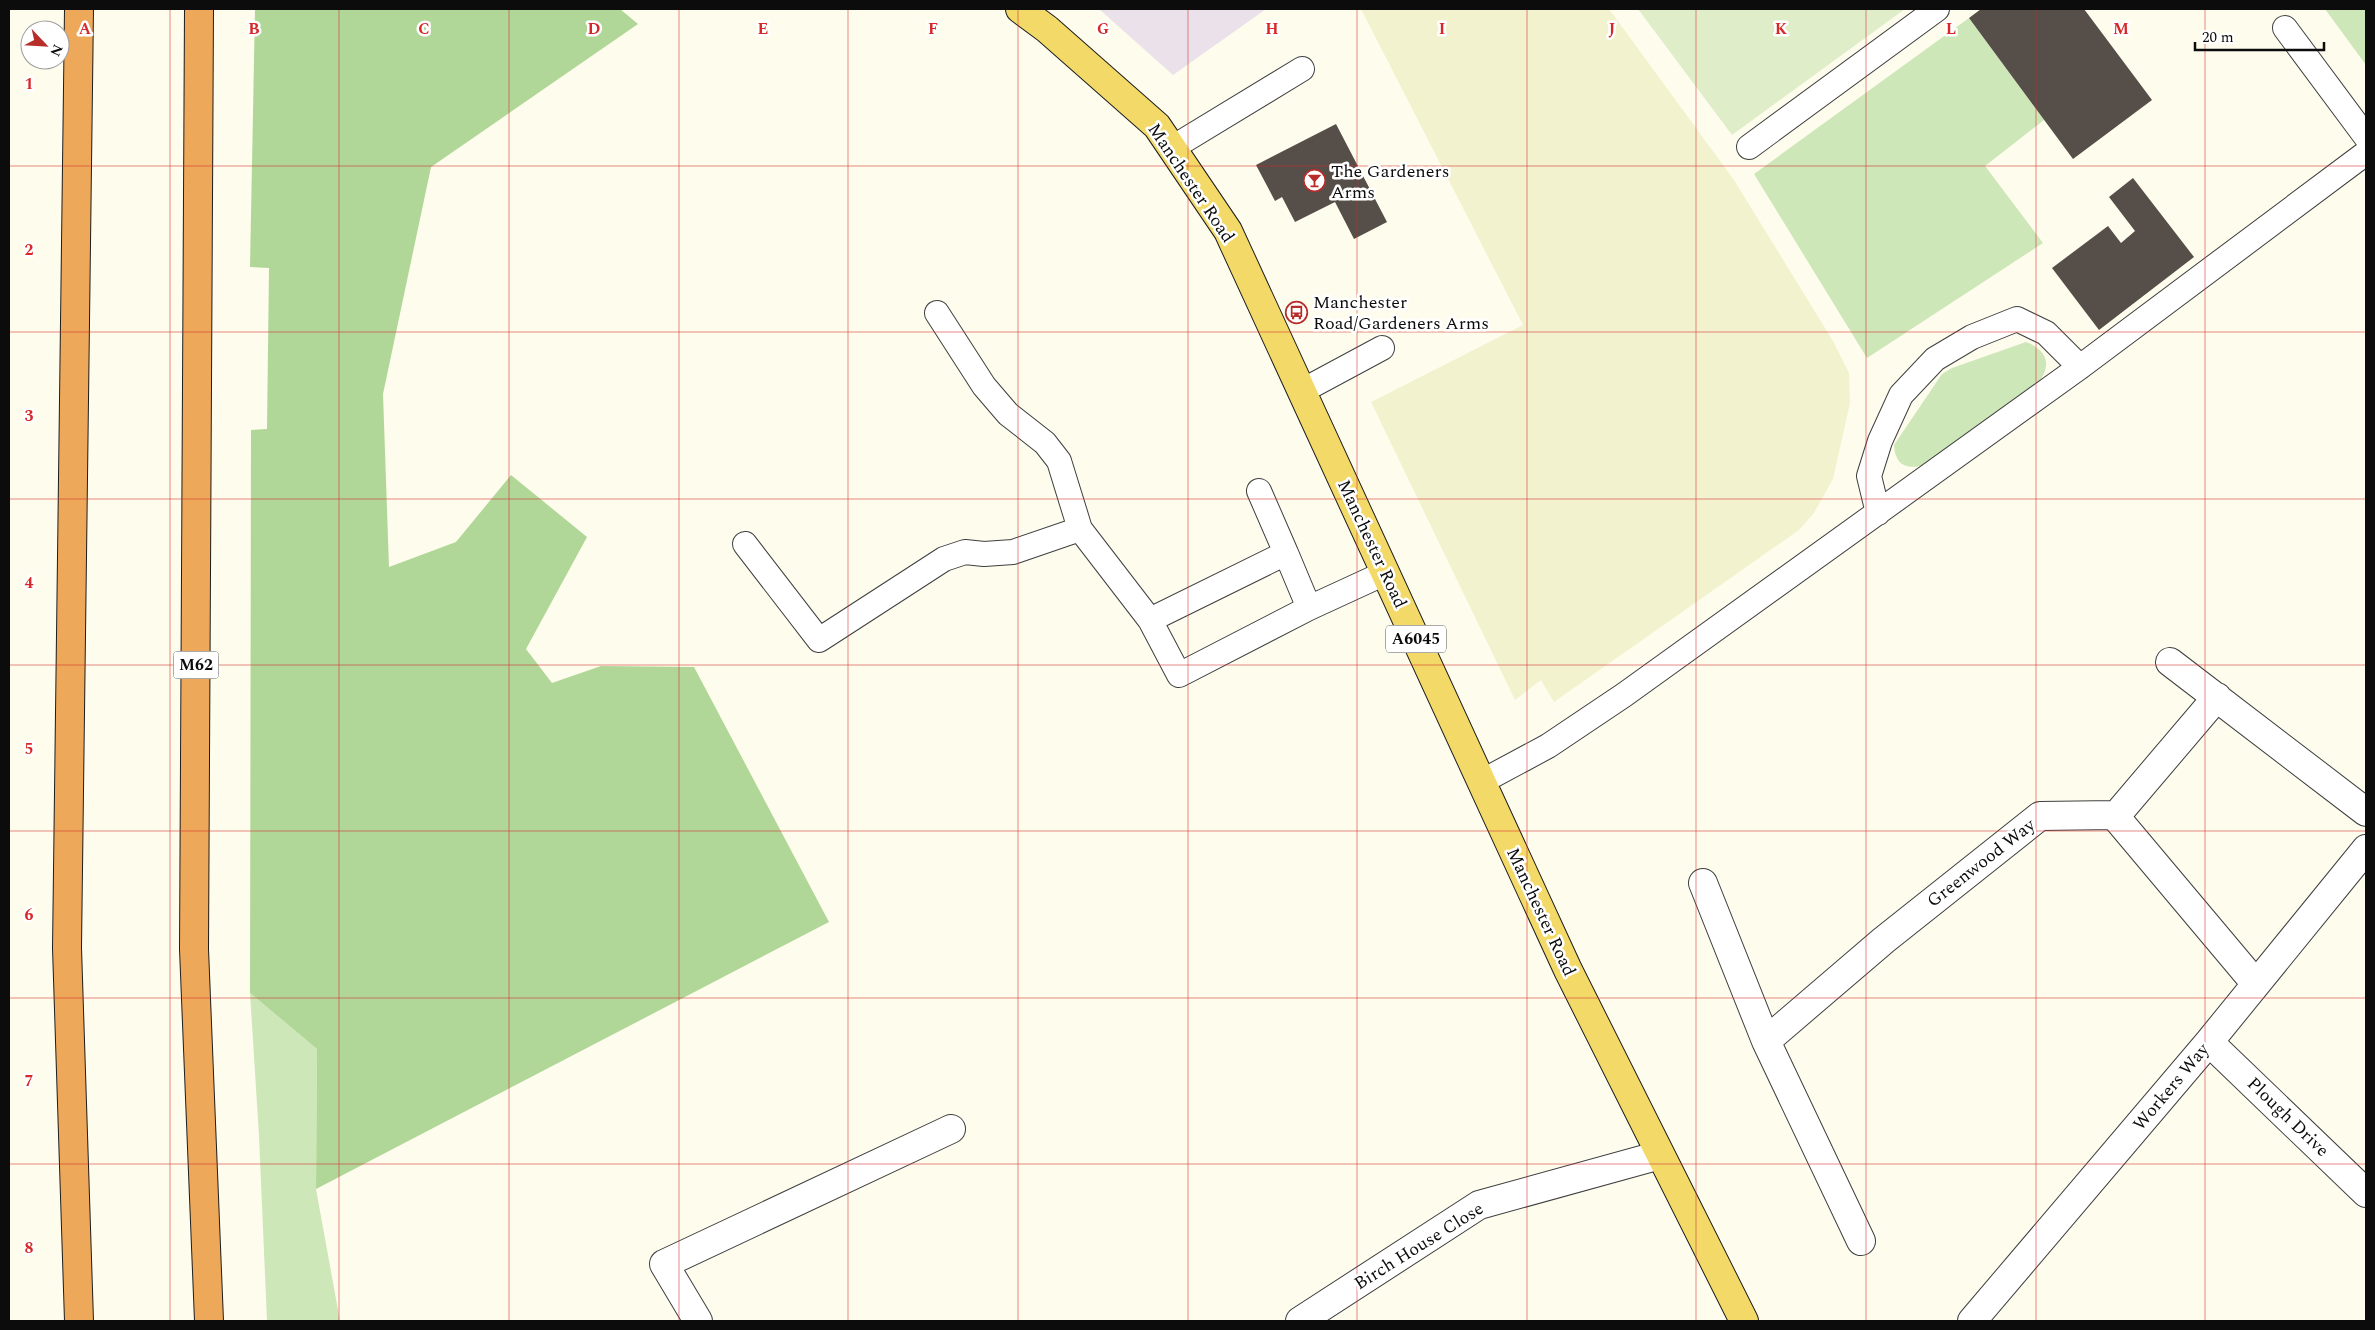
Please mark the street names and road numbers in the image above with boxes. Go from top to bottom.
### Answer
street label: Manchester Road [1141,118,1241,248]
street label: Manchester Road [1330,475,1414,613]
road number: A6045 [1386,626,1446,652]
road number: M62 [174,652,218,678]
street label: Greenwood Way [1921,811,2042,914]
street label: Manchester Road [1499,843,1583,981]
street label: Workers Way [2126,1036,2216,1137]
street label: Plough Drive [2241,1071,2335,1163]
street label: Birch House Close [1349,1195,1489,1297]

